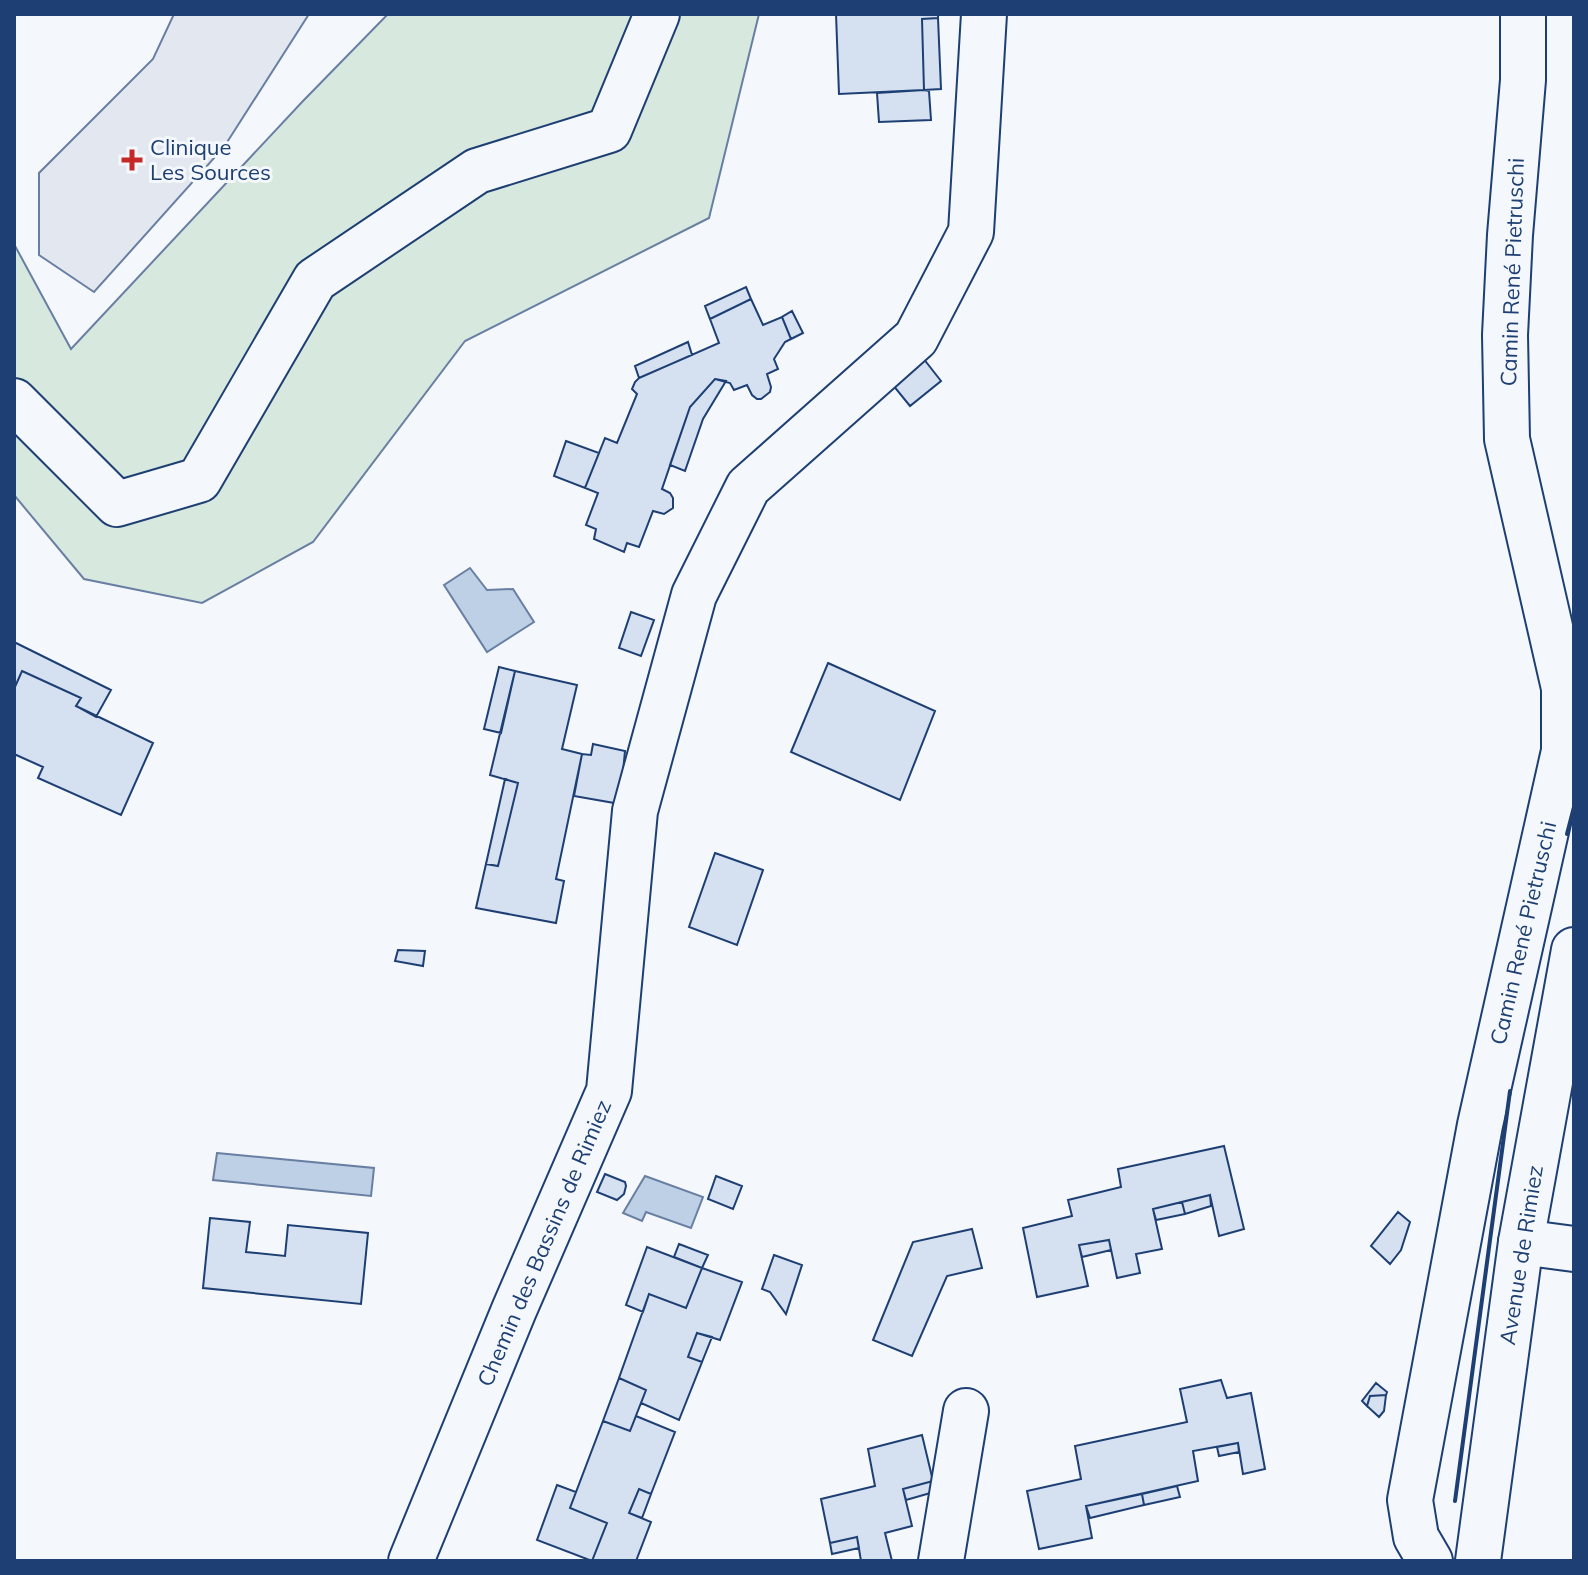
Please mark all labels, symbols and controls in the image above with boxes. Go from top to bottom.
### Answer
place label: Clinique Les Sources [150,133,271,186]
marker: Clinique Les Sources [121,149,143,171]
street label: Camin René Pietruschi [1494,157,1530,387]
street label: Camin René Pietruschi [1484,819,1562,1047]
street label: Chemin des Bassins de Rimiez [471,1095,617,1391]
street label: Avenue de Rimiez [1493,1163,1549,1347]

